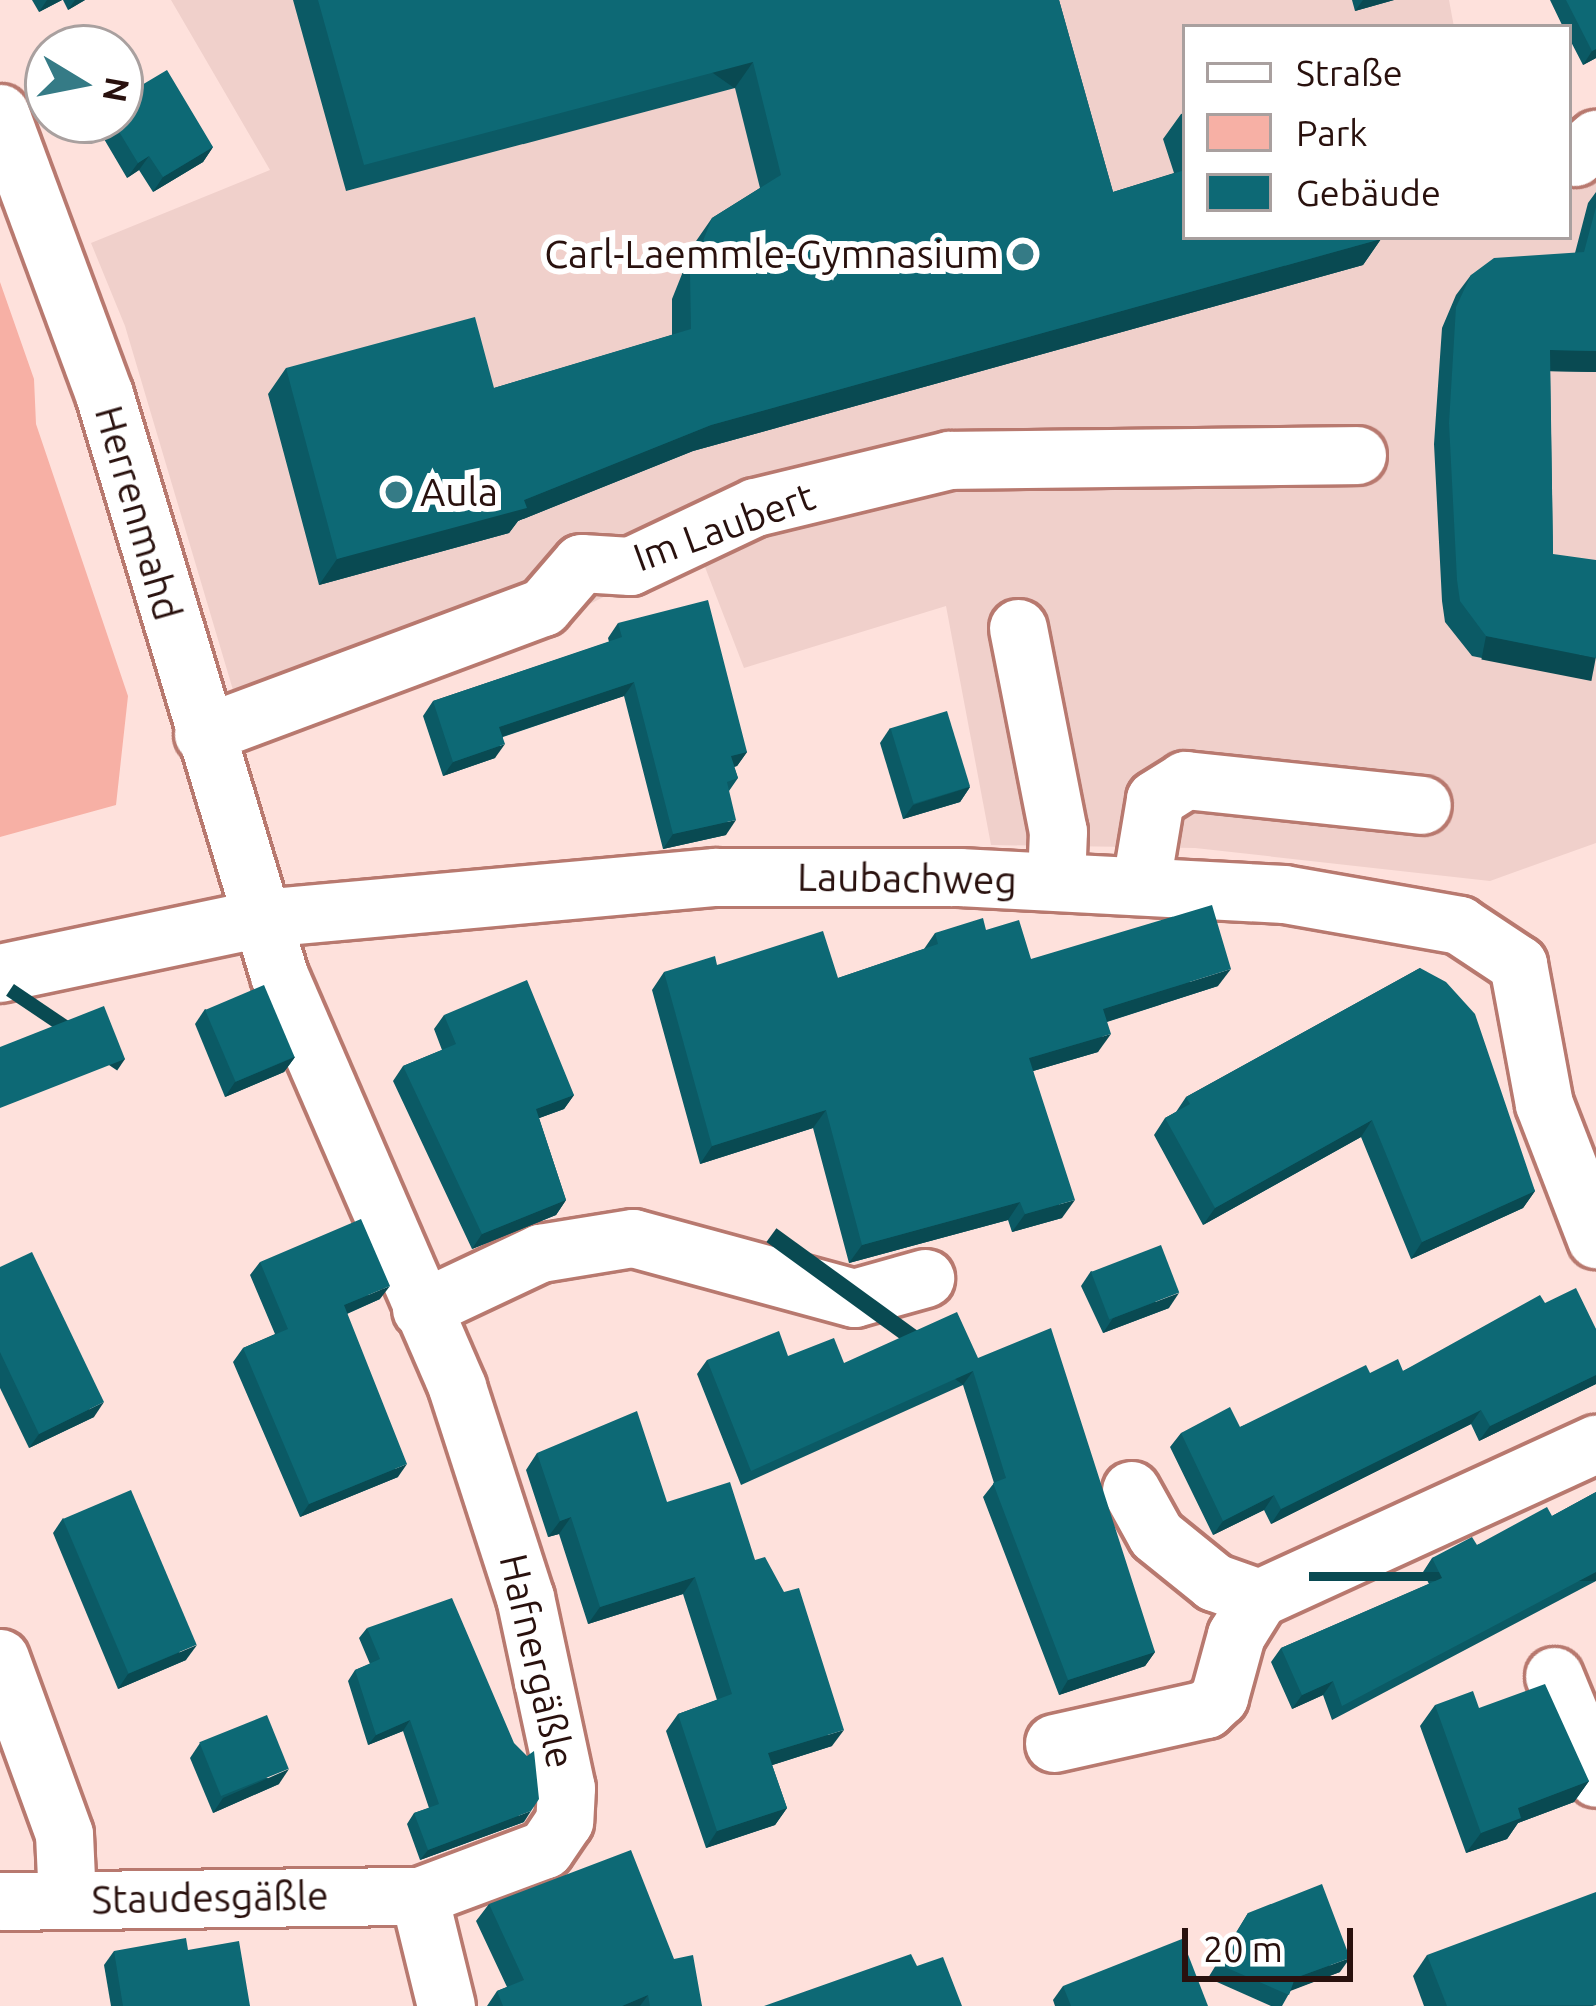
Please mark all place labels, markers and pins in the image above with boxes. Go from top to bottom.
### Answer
place label: Carl-Laemmle-Gymnasium [544,231,999,277]
marker: Carl-Laemmle-Gymnasium [1010,241,1036,267]
place label: Aula [420,469,498,515]
marker: Aula [383,479,409,505]

